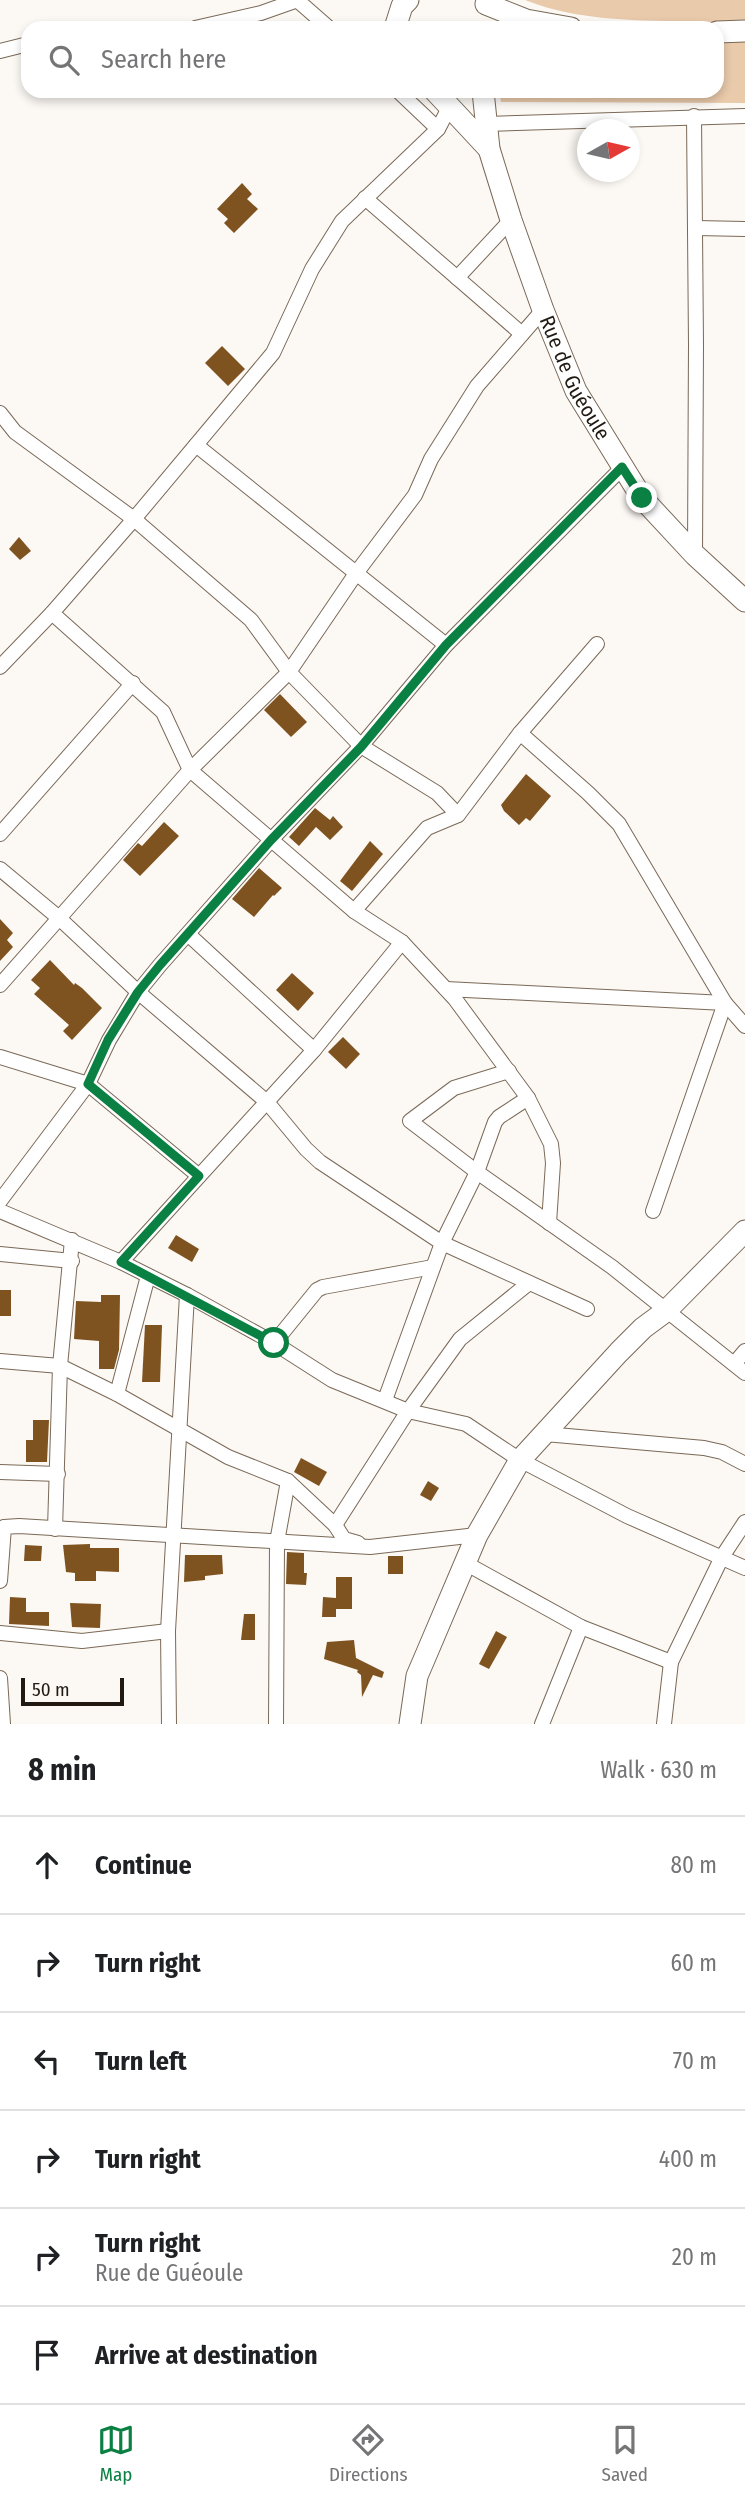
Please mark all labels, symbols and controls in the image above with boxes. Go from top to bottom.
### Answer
search box [21,21,724,98]
icon: search [45,41,83,79]
text: Search here [101,44,226,75]
north arrow [577,119,640,182]
street label: Rue de Guéoule [534,312,616,445]
route end [626,482,657,513]
route start [258,1327,289,1358]
scale bar [21,1675,124,1707]
text: 50 m [32,1678,70,1701]
text: 8 min [28,1752,96,1788]
text: Walk · 630 m [600,1756,717,1784]
icon: ahead [28,1846,66,1884]
text: Continue [95,1850,192,1881]
text: 80 m [670,1851,717,1879]
icon: right [28,1944,66,1982]
text: Turn right [95,1948,201,1979]
text: 60 m [671,1949,717,1977]
icon: left [28,2042,66,2080]
text: Turn left [95,2046,187,2077]
text: 70 m [673,2047,717,2075]
icon: right [28,2140,66,2178]
text: Turn right [95,2144,201,2175]
text: 400 m [659,2145,717,2173]
text: Turn right [95,2228,201,2259]
icon: right [28,2238,66,2276]
text: 20 m [672,2243,717,2271]
text: Rue de Guéoule [95,2259,243,2287]
icon: arrive [28,2336,66,2374]
text: Arrive at destination [95,2340,318,2371]
tab: Map [97,2421,135,2486]
tab: Directions [329,2421,408,2486]
tab: Saved [602,2421,648,2486]

